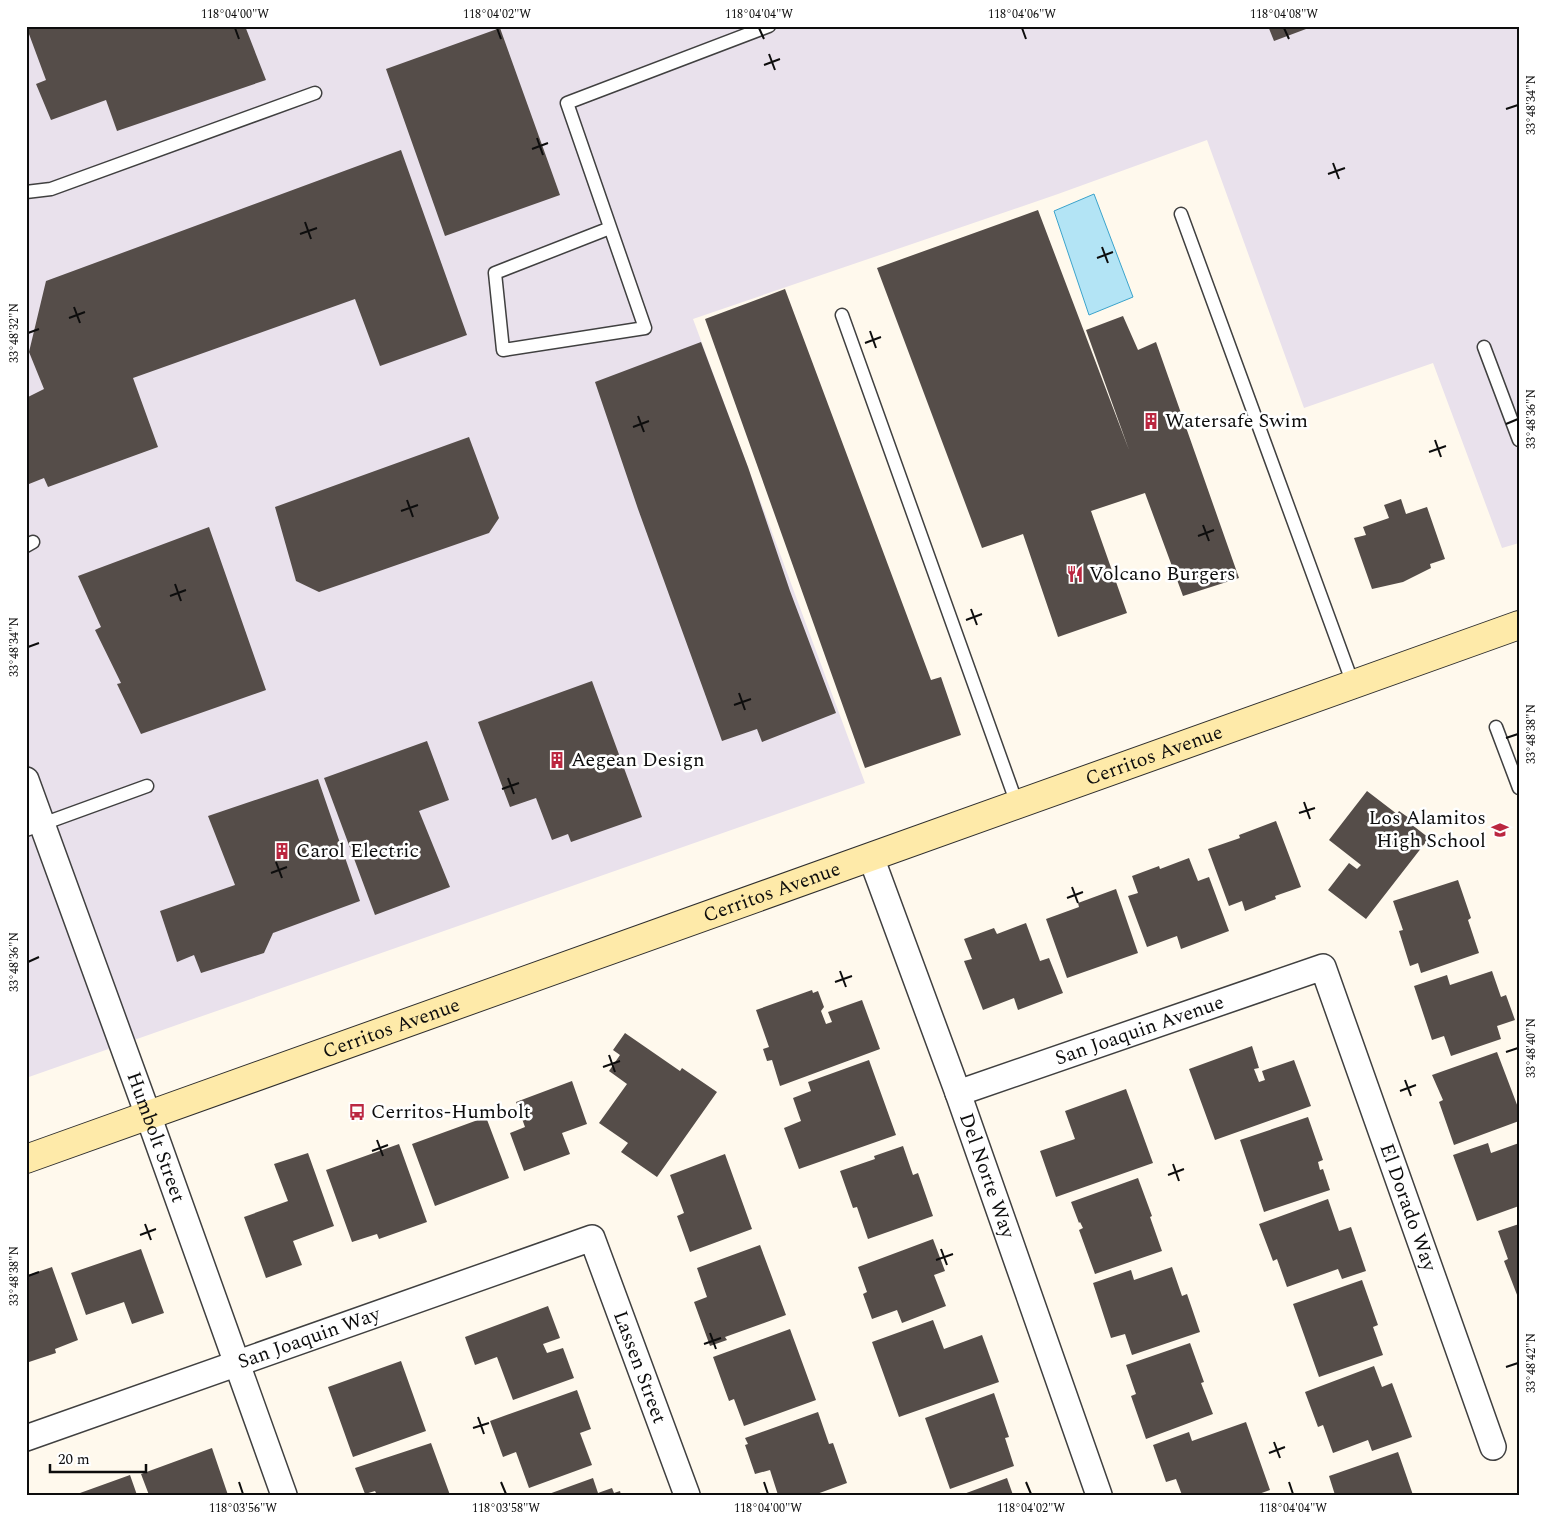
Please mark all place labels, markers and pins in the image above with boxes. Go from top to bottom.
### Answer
place label: Watersafe Swim [1165,406,1308,436]
building icon: Watersafe Swim [1141,411,1161,431]
place label: Volcano Burgers [1089,559,1236,589]
restaurant icon: Volcano Burgers [1065,564,1085,584]
place label: Aegean Design [571,745,705,775]
building icon: Aegean Design [547,750,567,770]
place label: Los Alamitos High School [1369,803,1486,856]
school or university icon: Los Alamitos High School [1490,820,1510,840]
place label: Carol Electric [296,836,419,866]
building icon: Carol Electric [272,841,292,861]
place label: Cerritos-Humbolt [371,1097,531,1127]
bus stop icon: Cerritos-Humbolt [347,1102,367,1122]

